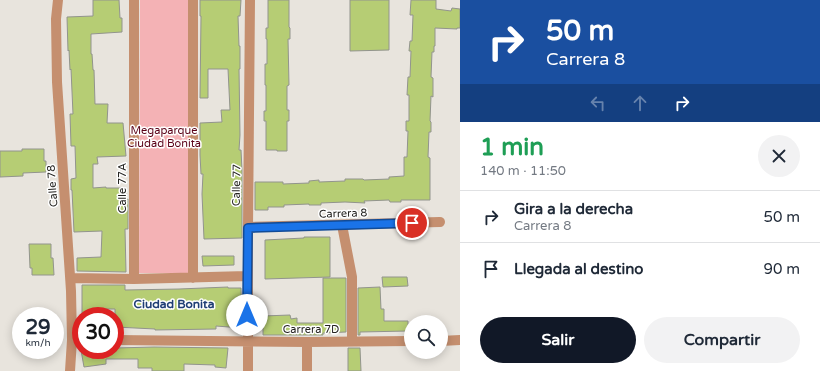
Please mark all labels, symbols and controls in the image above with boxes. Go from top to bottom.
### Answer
text: 50 m [546,14,614,48]
icon: right [480,16,532,68]
text: Carrera 8 [546,48,625,70]
icon: left [587,92,609,114]
icon: ahead [629,92,651,114]
icon: right [671,92,693,114]
park label: Megaparque Ciudad Bonita [127,124,201,150]
text: 1 min [480,133,544,162]
button: close [758,135,800,177]
street label: Calle 77A [116,163,129,213]
text: 140 m · 11:50 [480,163,566,179]
street label: Calle 78 [45,164,60,207]
street label: Calle 77 [230,164,243,206]
text: Gira a la derecha [514,200,633,218]
street label: Carrera 8 [319,206,368,221]
pin [395,206,429,240]
icon: right [480,206,502,228]
text: 50 m [763,208,800,226]
icon: arrive [401,212,423,234]
text: Carrera 8 [514,218,571,234]
icon: arrive [480,258,502,280]
text: Llegada al destino [514,260,643,278]
text: 90 m [763,260,800,278]
position arrow [226,294,268,336]
district label: Ciudad Bonita [134,297,215,311]
speed limit sign: 30 [72,307,124,359]
map controls [404,315,448,359]
button: search [404,315,448,359]
text: 29 [25,316,51,340]
button: Salir [480,317,636,363]
button: Compartir [644,317,800,363]
street label: Carrera 7D [283,323,339,336]
text: km/h [25,337,51,349]

